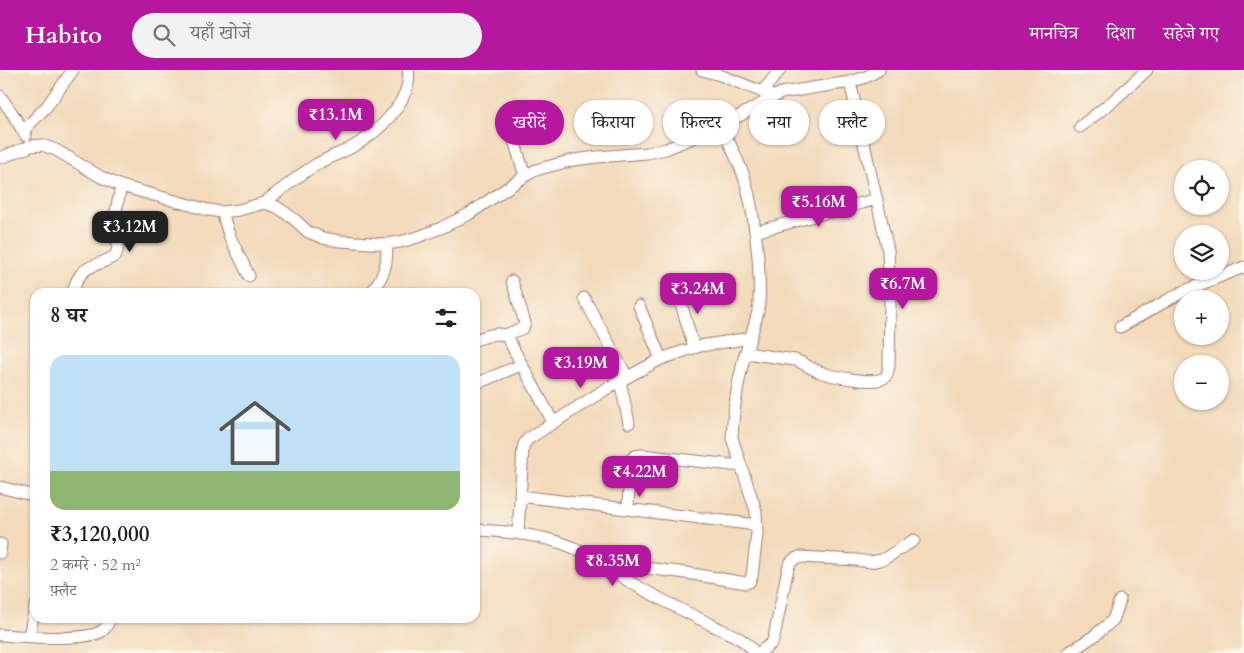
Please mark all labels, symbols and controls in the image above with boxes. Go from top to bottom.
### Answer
search box [132,13,482,58]
text: Habito [25,19,102,52]
text: यहाँ खोजें [190,20,251,46]
icon: search [150,21,178,49]
text: मानचित्र [1030,21,1078,46]
text: दिशा [1106,21,1135,46]
text: सहेजे गए [1163,21,1219,46]
pin: ₹13.1M [295,98,377,141]
chip: खरीदें [495,100,564,145]
chip: किराया [574,100,653,145]
chip: फ़िल्टर [663,100,739,145]
chip: नया [749,100,809,145]
chip: फ़्लैट [819,100,885,145]
text: ₹13.1M [309,104,363,126]
map controls [1174,160,1229,410]
button: locate [1174,160,1229,215]
pin: ₹5.16M [778,186,860,228]
text: ₹5.16M [792,191,846,213]
pin: ₹3.12M [89,210,171,253]
text: ₹3.12M [103,216,157,238]
button: layers [1174,225,1229,280]
pin: ₹6.7M [868,268,938,310]
pin: ₹3.24M [657,272,739,315]
text: ₹6.7M [880,273,926,295]
text: ₹3.24M [671,278,725,300]
button: + [1174,290,1229,345]
text: 8 घर [50,301,87,330]
icon: filters [432,304,460,332]
pin: ₹3.19M [540,346,622,389]
text: ₹3.19M [554,352,608,374]
button: − [1174,355,1229,410]
icon: home [210,388,300,478]
pin: ₹4.22M [599,456,681,498]
text: ₹4.22M [613,461,667,483]
text: ₹3,120,000 [50,520,149,549]
pin: ₹8.35M [572,544,654,587]
text: ₹8.35M [586,550,640,572]
text: 2 कमरे · 52 m² [50,554,141,576]
text: फ़्लैट [50,580,77,602]

